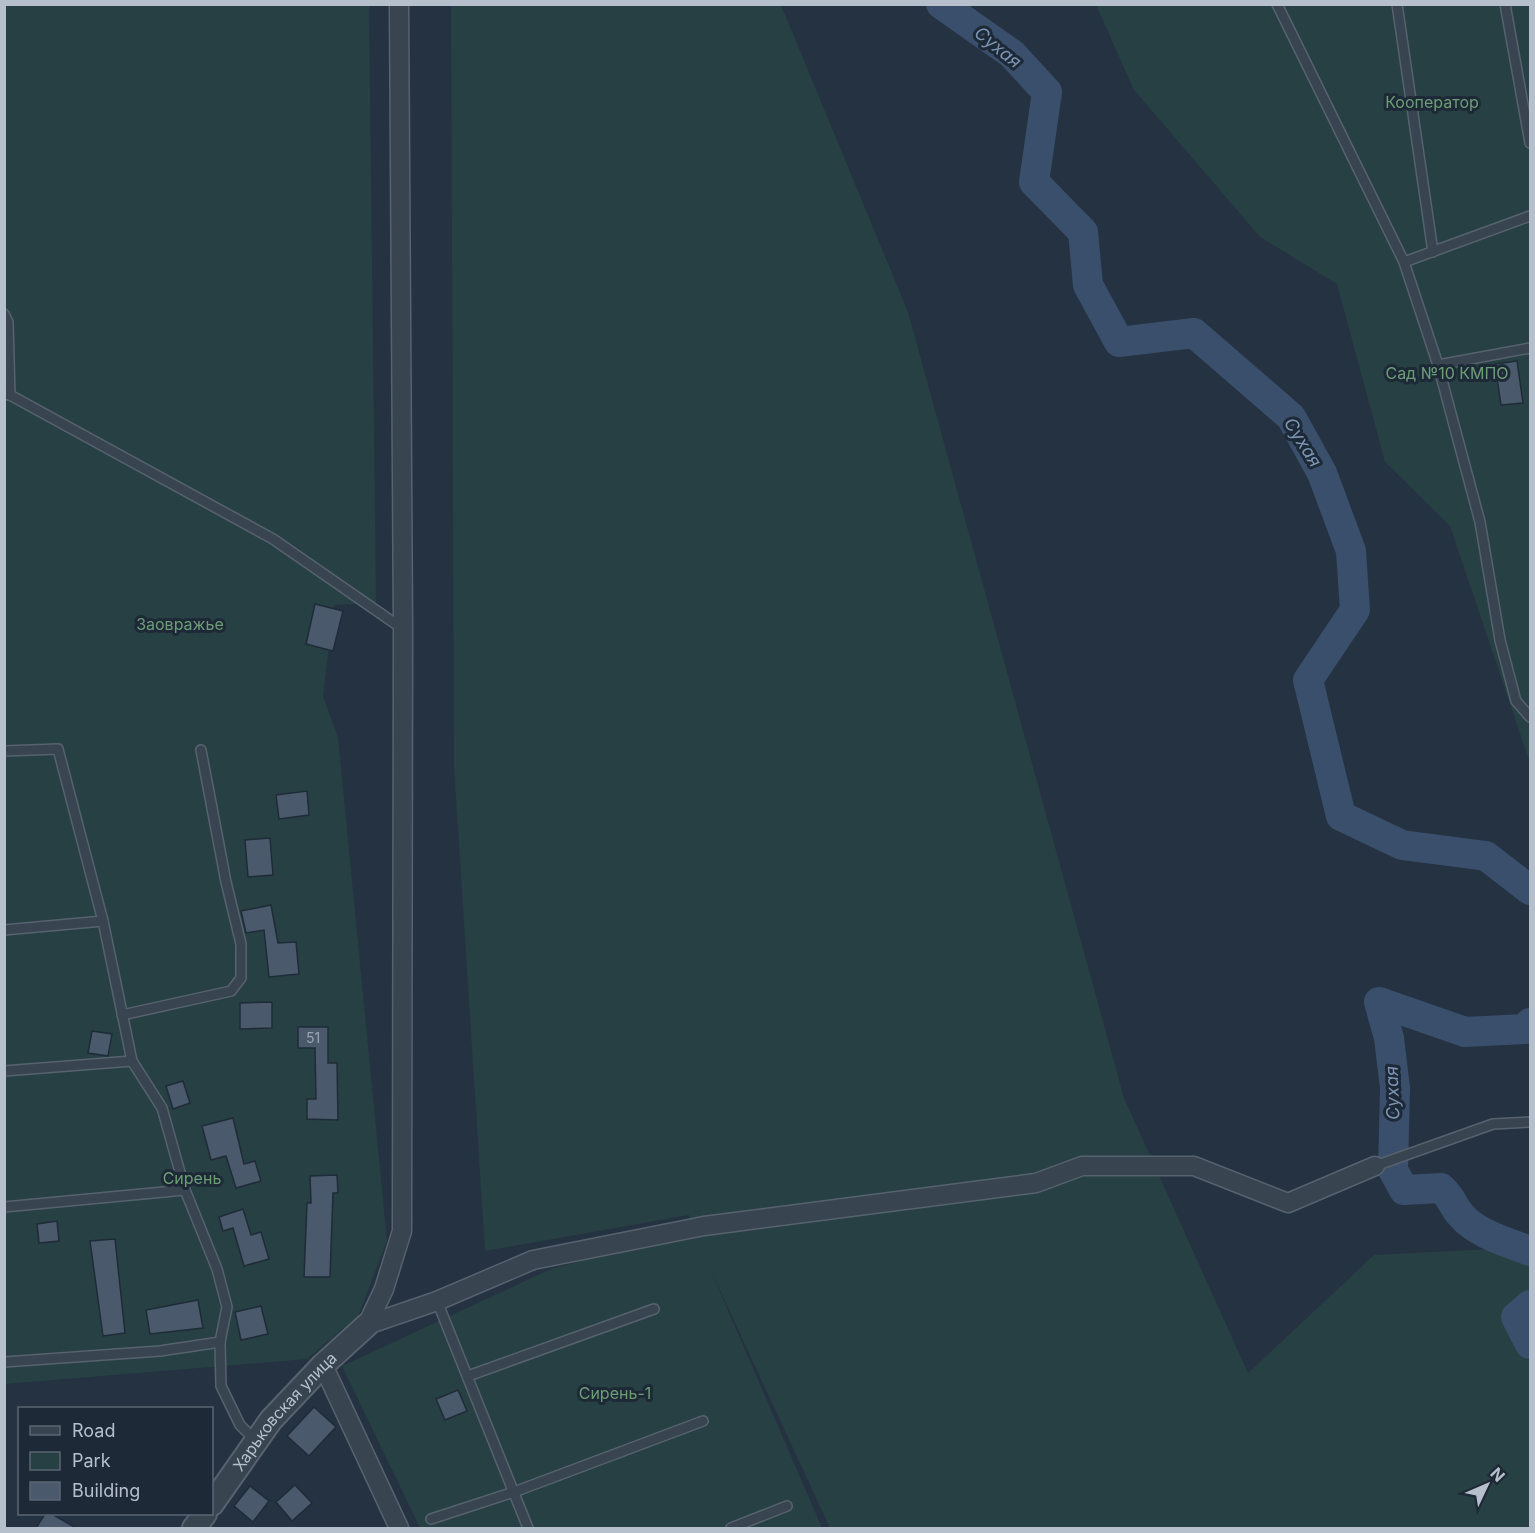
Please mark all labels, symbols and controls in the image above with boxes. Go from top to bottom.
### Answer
water label: Сухая [970,22,1026,72]
park label: Кооператор [1385,92,1479,112]
park label: Сад №10 КМПО [1385,363,1509,383]
water label: Сухая [1280,414,1326,471]
park label: Заовражье [136,614,224,634]
house number: 51 [306,1029,320,1046]
water label: Сухая [1381,1066,1403,1120]
park label: Сирень [163,1168,221,1188]
street label: Харьковская улица [228,1348,341,1475]
park label: Сирень-1 [579,1383,651,1403]
legend [18,1407,213,1515]
text: Road [72,1420,115,1441]
text: Park [72,1450,111,1471]
north arrow [1457,1455,1517,1515]
text: N [1486,1463,1509,1486]
text: Building [72,1480,140,1501]

